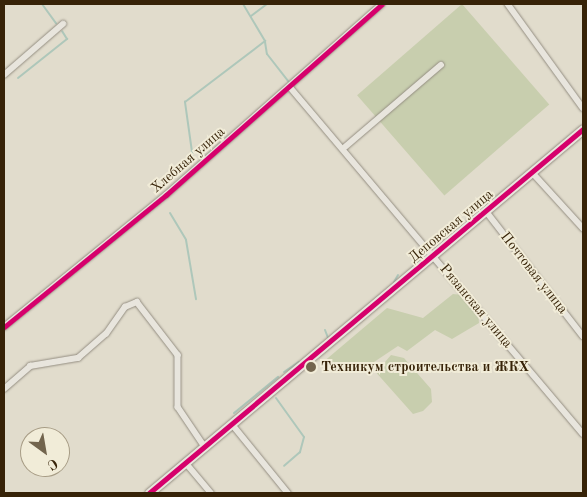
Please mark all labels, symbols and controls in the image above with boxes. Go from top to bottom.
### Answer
street label: Хлебная улица [148,123,228,197]
street label: Деповская улица [405,186,497,266]
street label: Почтовая улица [497,229,571,317]
street label: Рязанская улица [436,261,516,351]
place label: Техникум строительства и ЖКХ [321,359,529,375]
marker: Техникум строительства и ЖКХ [305,361,317,373]
north arrow [20,427,70,477]
text: С [45,455,60,472]

